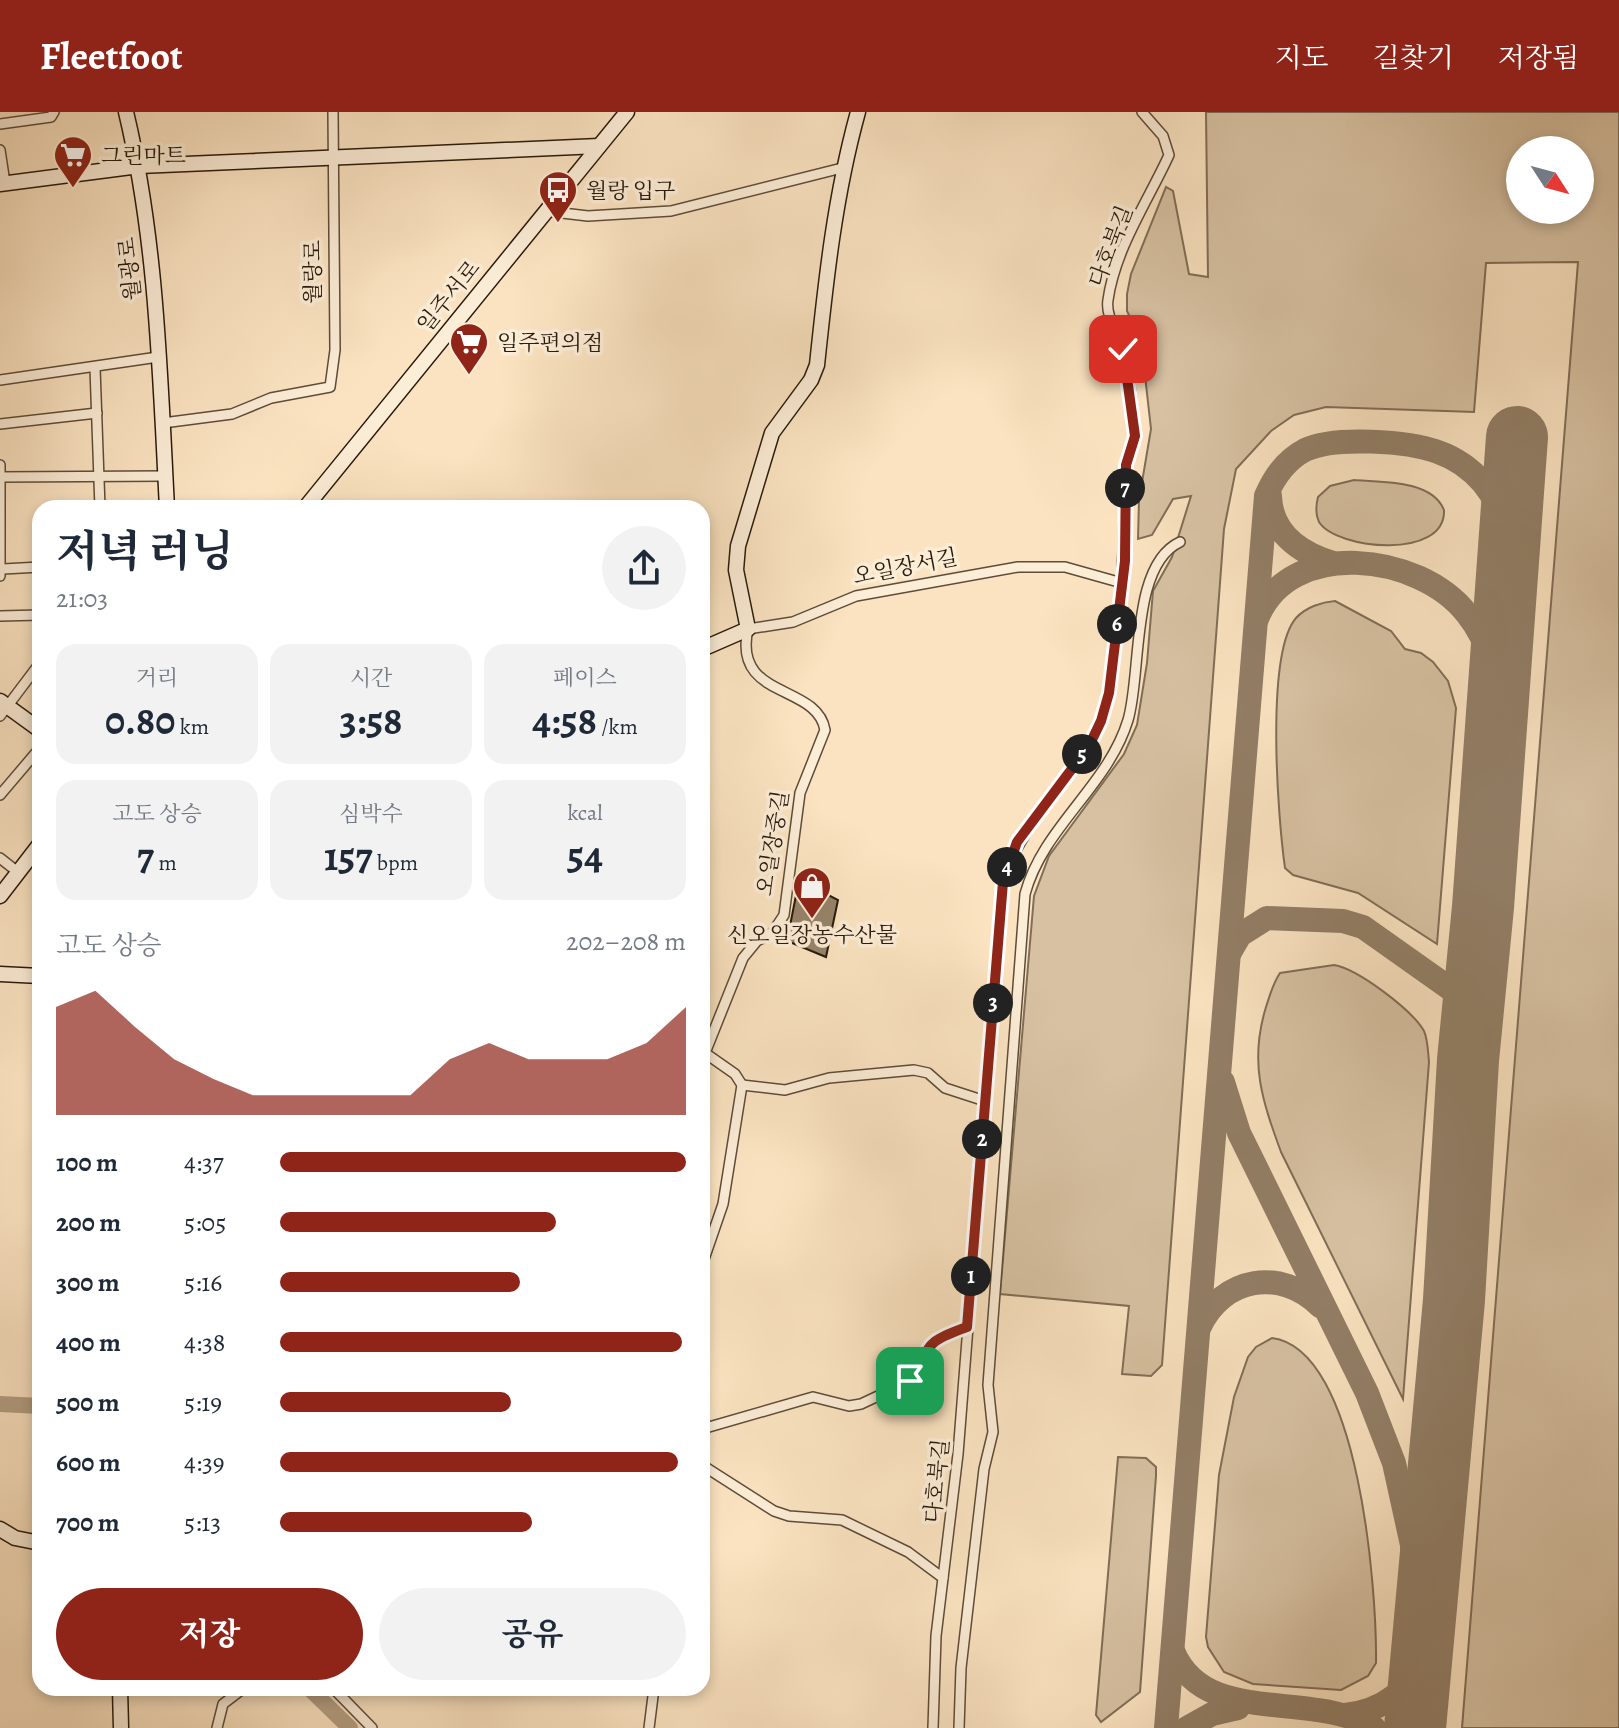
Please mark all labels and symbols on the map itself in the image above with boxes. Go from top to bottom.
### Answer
supermarket icon: 그린마트 [52,134,94,189]
north arrow [1506,136,1594,224]
place label: 그린마트 [101,141,186,171]
bus stop icon: 월랑 입구 [537,169,579,224]
place label: 월랑 입구 [586,176,675,206]
street label: 다호북길 [1082,201,1140,291]
street label: 월광로 [112,236,148,302]
street label: 월랑로 [298,240,328,304]
street label: 일주서로 [410,254,487,339]
pin [1089,315,1157,383]
supermarket icon: 일주편의점 [448,321,490,376]
place label: 일주편의점 [497,328,603,358]
pin: 7 [1105,468,1145,508]
street label: 오일장서길 [850,542,960,592]
pin: 6 [1097,604,1137,644]
pin: 5 [1062,734,1102,774]
street label: 오일장중길 [750,788,796,898]
pin: 4 [987,847,1027,887]
shop icon: 신오일장농수산물 [791,865,833,920]
place label: 신오일장농수산물 [727,920,897,950]
pin: 3 [973,983,1013,1023]
pin: 2 [962,1119,1002,1159]
pin: 1 [951,1256,991,1296]
pin [876,1347,944,1415]
street label: 다호북길 [918,1437,956,1525]

